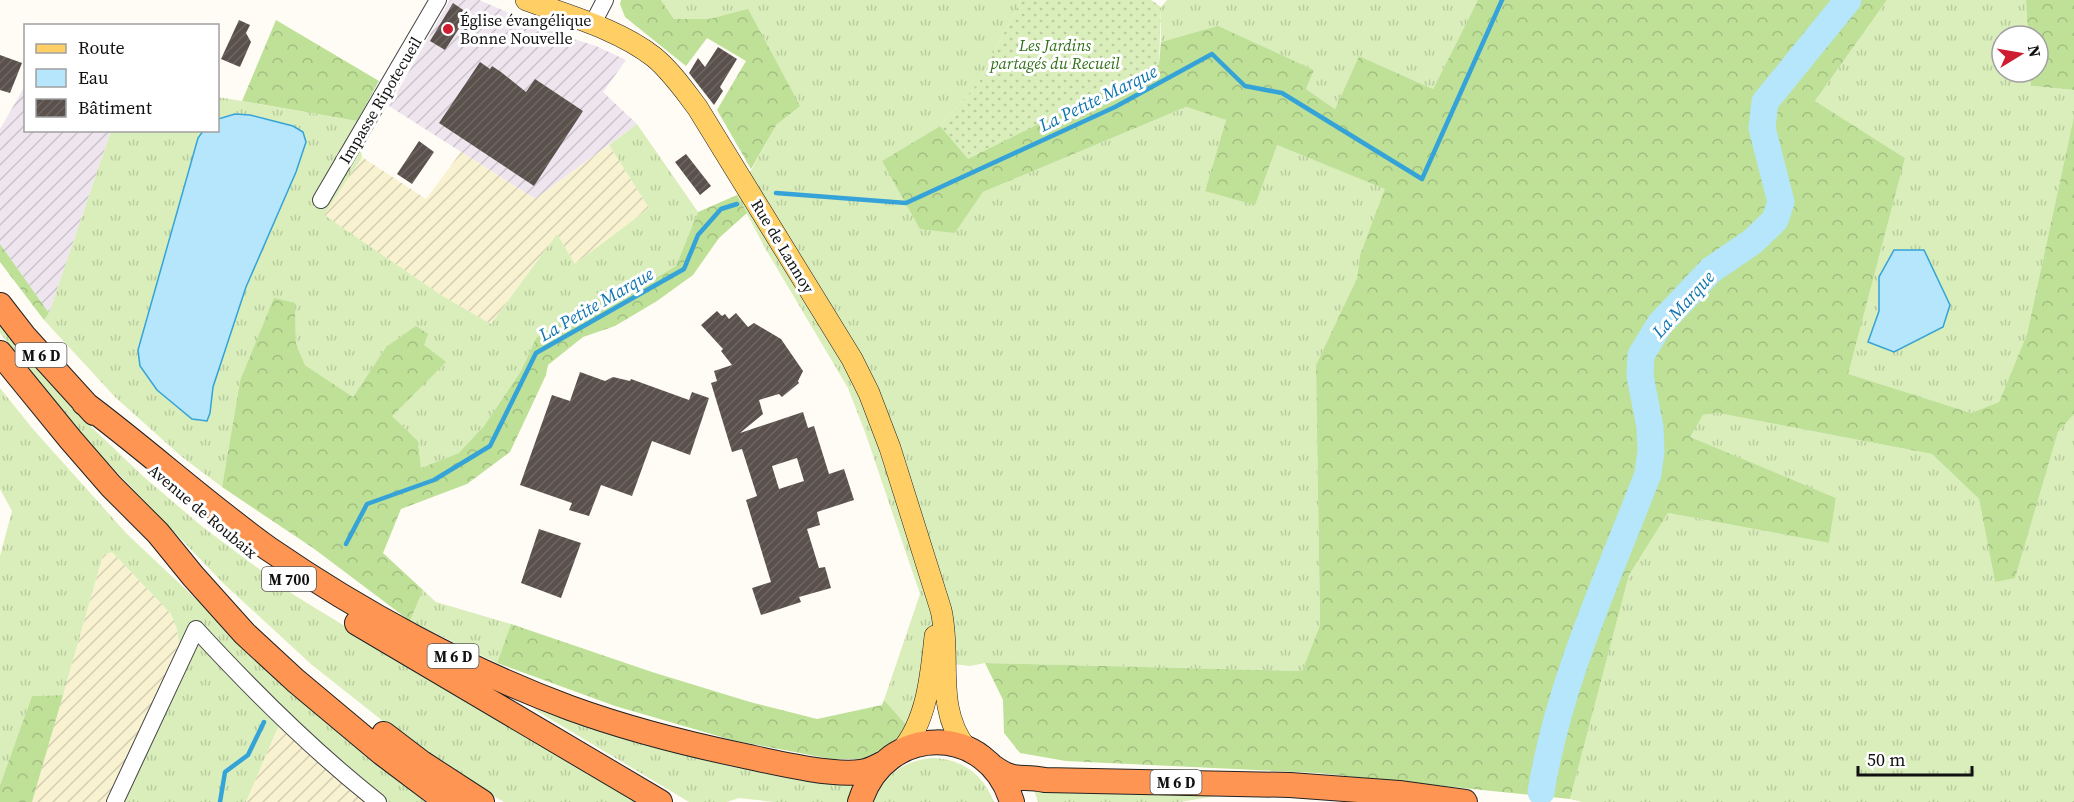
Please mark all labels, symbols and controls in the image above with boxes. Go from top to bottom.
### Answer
place label: Église évangélique Bonne Nouvelle [460,9,591,49]
marker: Église évangélique Bonne Nouvelle [441,22,455,36]
legend [24,24,219,132]
north arrow [1990,24,2050,84]
street label: Impasse Ripotecueil [333,32,427,168]
park label: Les Jardins partagés du Recueil [988,34,1120,74]
text: Route [78,35,125,60]
text: N [2023,43,2047,59]
water label: La Petite Marque [1034,58,1162,138]
text: Eau [78,65,109,90]
text: Bâtiment [78,95,152,120]
street label: Rue de Lannoy [746,195,820,298]
water label: La Petite Marque [533,261,659,347]
water label: La Marque [1646,265,1720,344]
road number: M 6 D [15,343,66,367]
street label: Avenue de Roubaix [144,459,263,564]
road number: M 700 [262,567,316,591]
road number: M 6 D [428,644,478,668]
scale bar [1858,739,1972,777]
text: 50 m [1867,747,1905,772]
road number: M 6 D [1150,770,1202,794]

